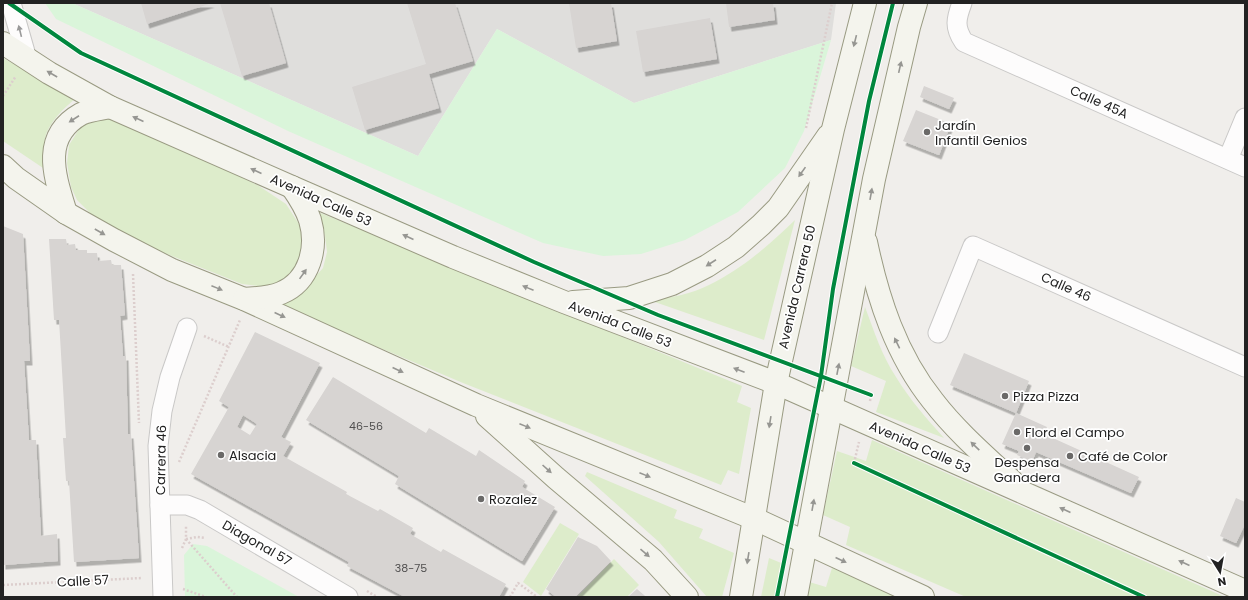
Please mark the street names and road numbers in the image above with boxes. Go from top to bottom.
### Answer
street label: Calle 45A [1067,81,1131,123]
street label: Avenida Calle 53 [267,169,375,231]
street label: Avenida Carrera 50 [773,223,821,351]
street label: Calle 46 [1038,268,1094,306]
street label: Avenida Calle 53 [566,296,674,352]
street label: Avenida Calle 53 [866,416,974,478]
street label: Carrera 46 [151,425,171,495]
street label: Diagonal 57 [219,515,295,571]
street label: Calle 57 [57,570,109,592]

